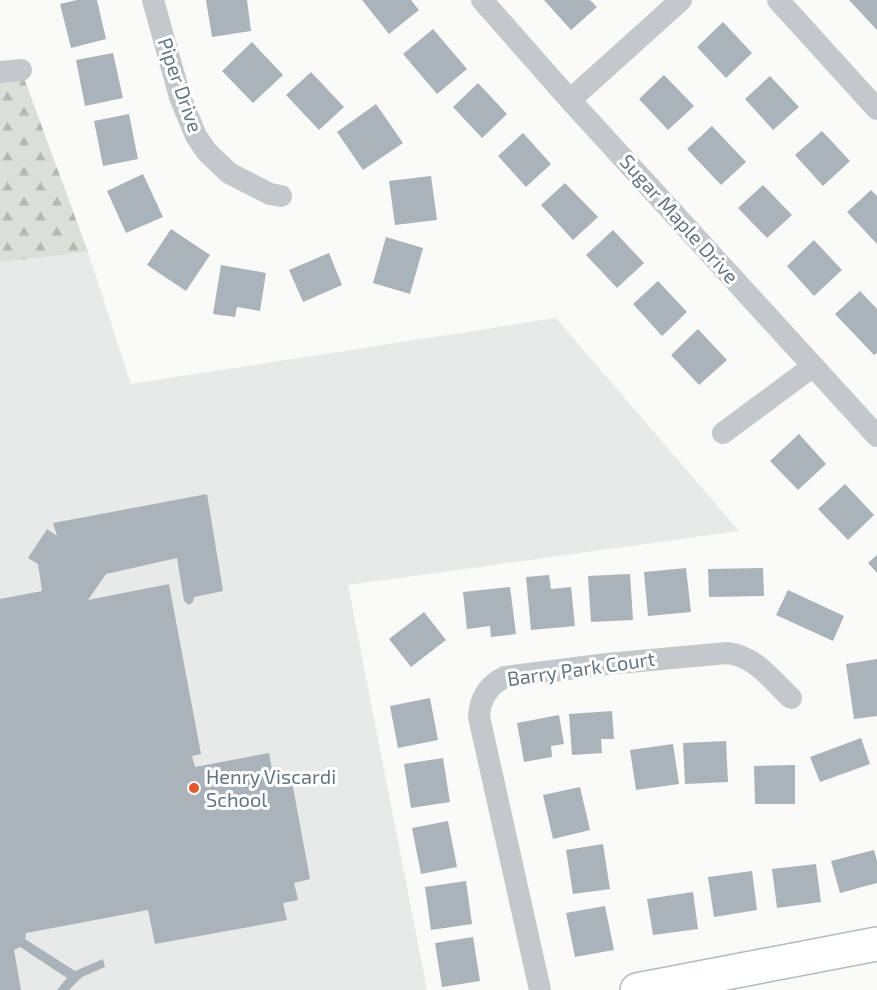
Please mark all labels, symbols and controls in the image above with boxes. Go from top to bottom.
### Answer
street label: Piper Drive [154,34,208,135]
street label: Sugar Maple Drive [615,149,744,288]
street label: Barry Park Court [505,646,657,690]
place label: Henry Viscardi School [206,764,336,811]
marker: Henry Viscardi School [187,781,201,795]

